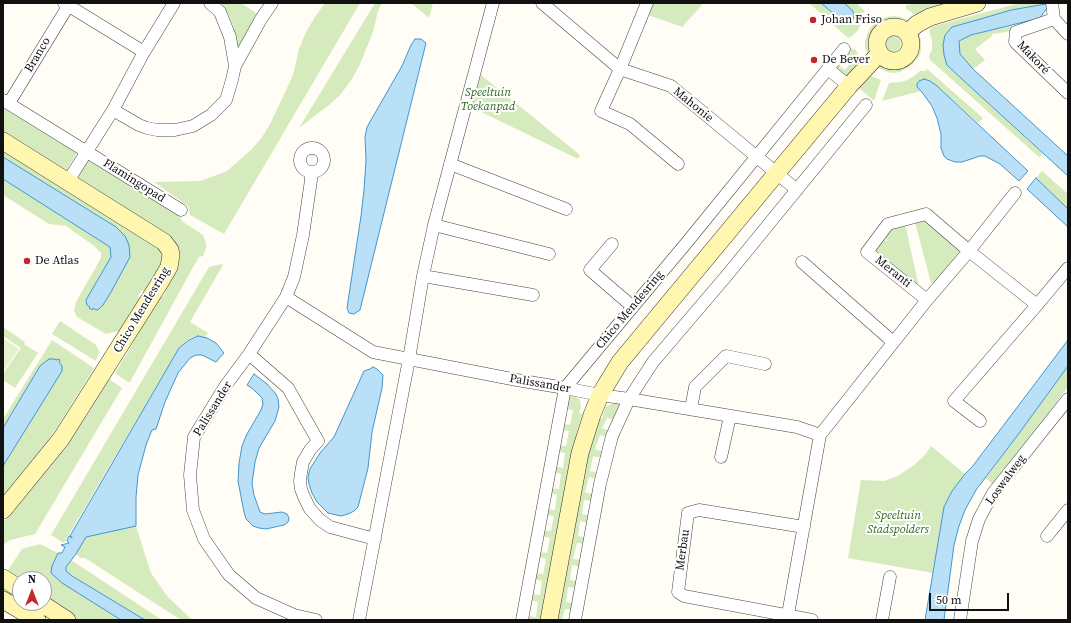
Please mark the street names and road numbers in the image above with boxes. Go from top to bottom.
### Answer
street label: Branco [22,35,54,75]
street label: Makoré [1014,38,1052,78]
street label: Mahonie [670,84,716,126]
street label: Flamingopad [100,156,168,206]
street label: Meranti [872,253,914,291]
street label: Chico Mendesring [111,264,173,356]
street label: Chico Mendesring [593,268,667,352]
street label: Palissander [508,372,572,396]
street label: Palissander [190,379,236,439]
street label: Loswalweg [983,452,1029,508]
street label: Merbau [673,528,693,572]

